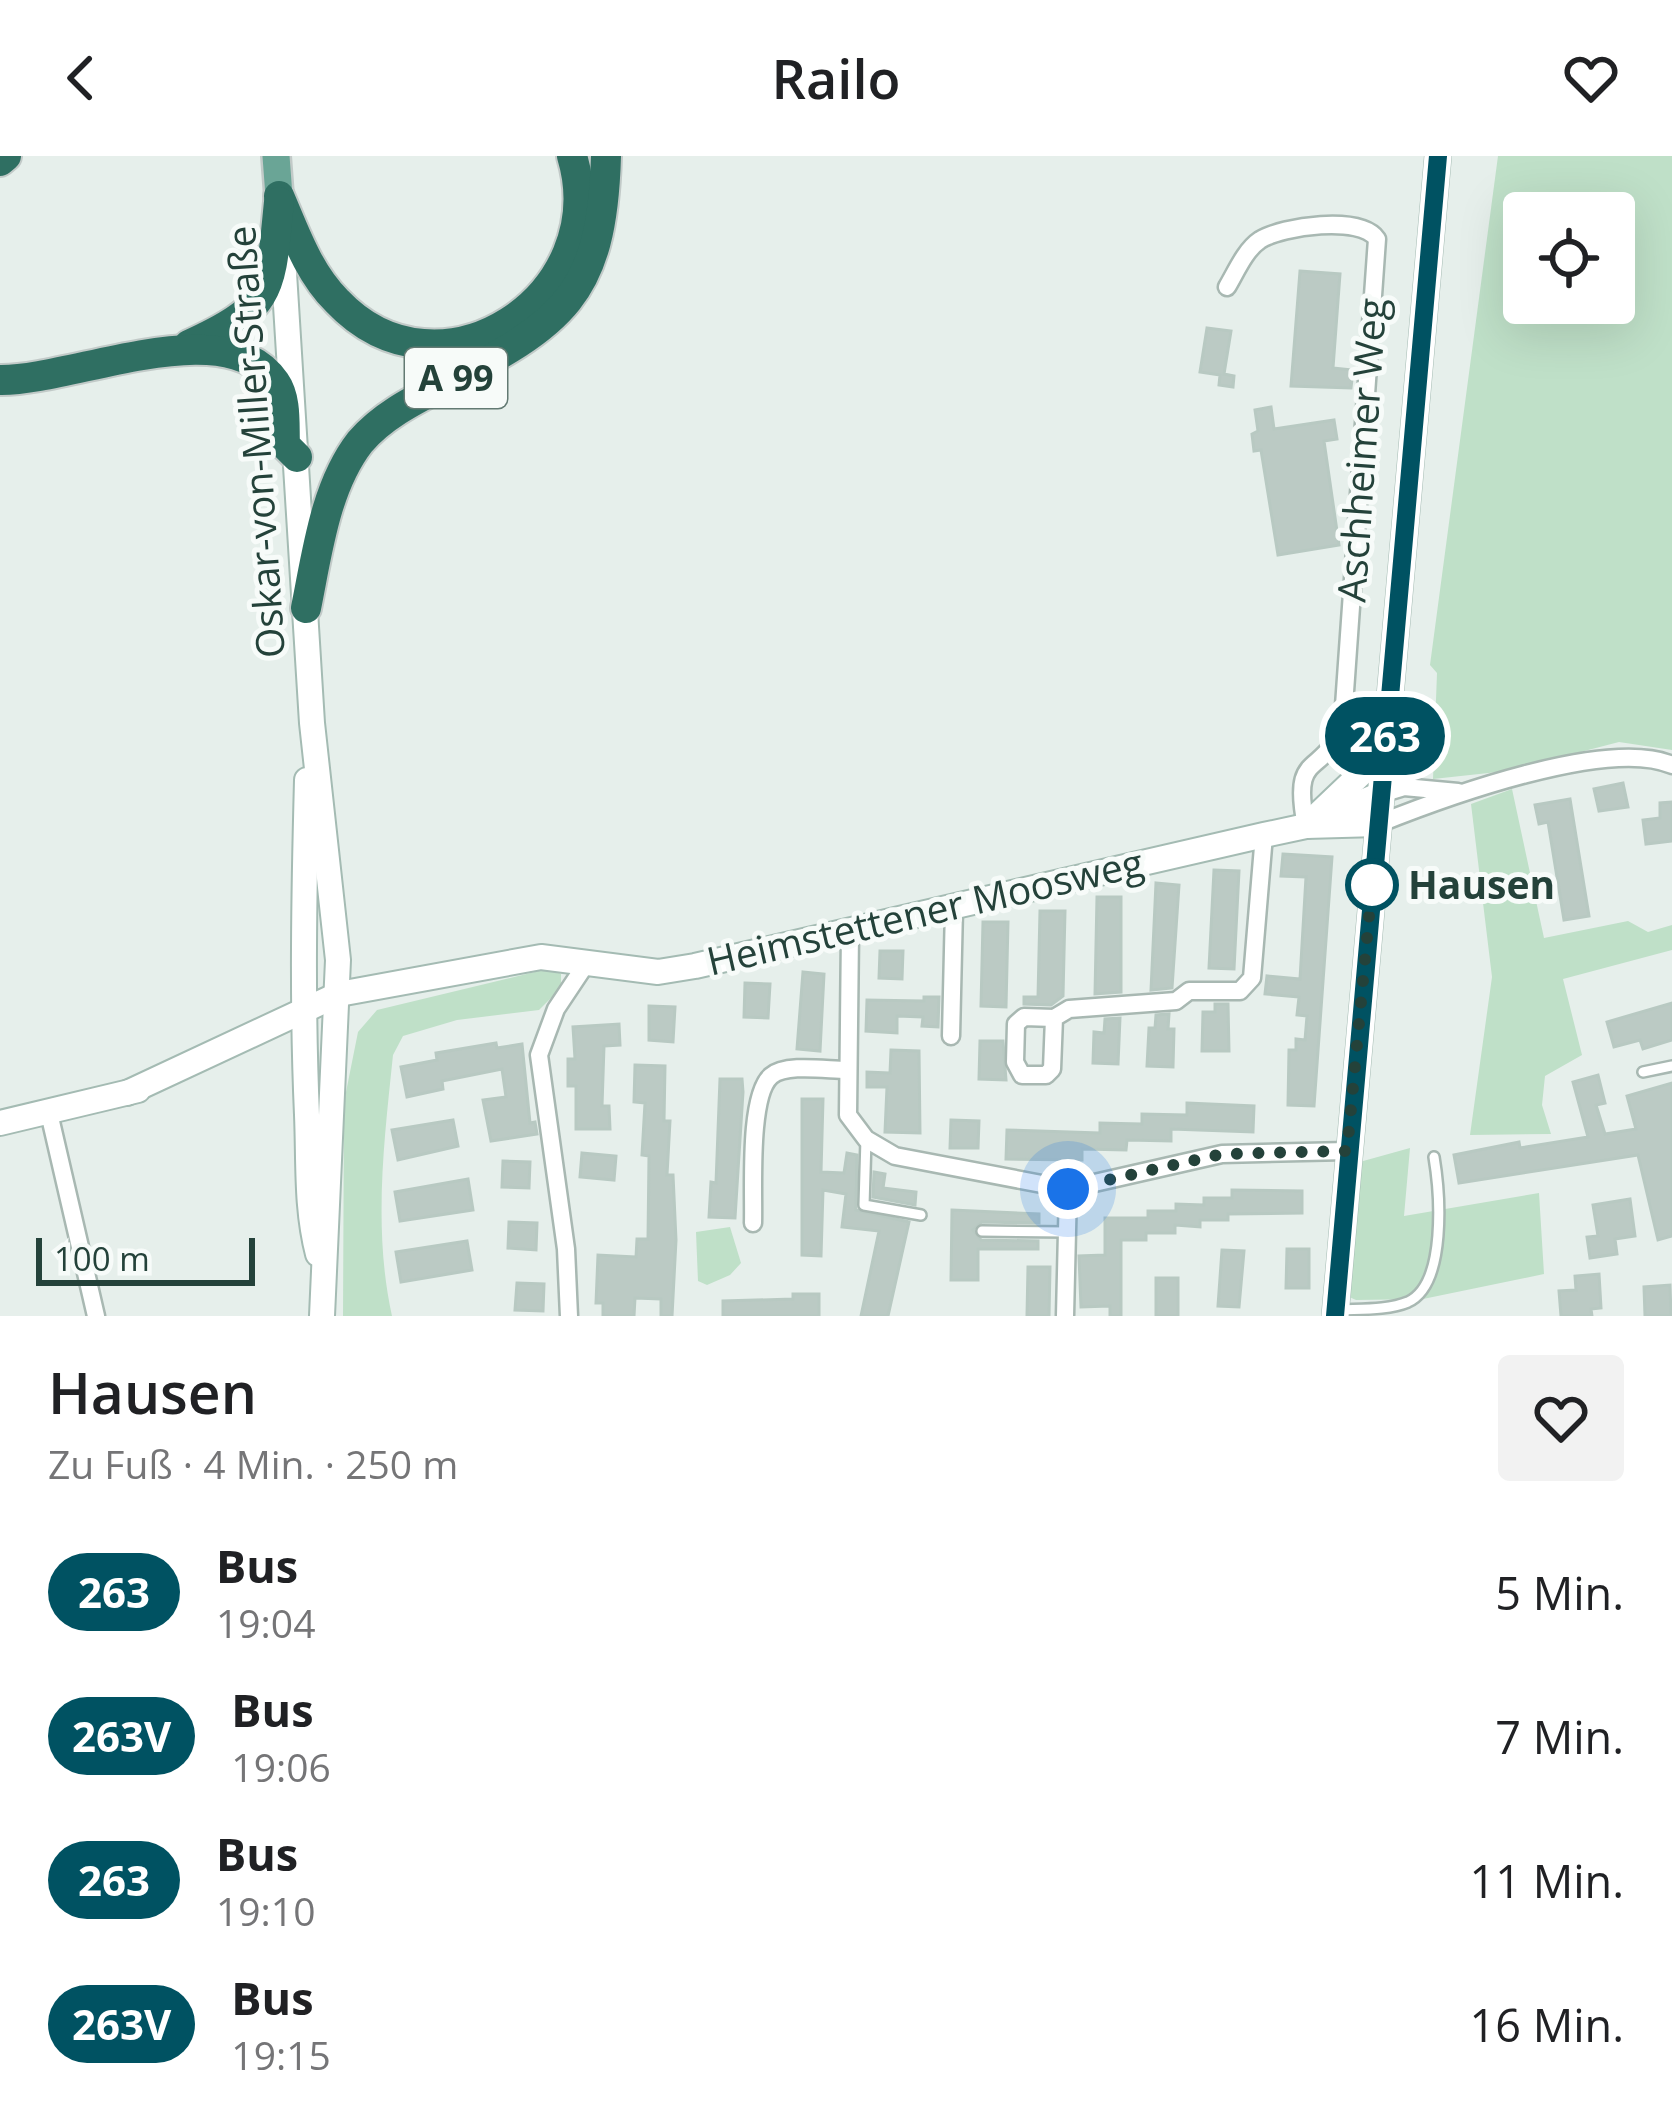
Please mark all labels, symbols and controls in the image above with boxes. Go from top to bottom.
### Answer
text: Railo [772,41,900,115]
icon: back [48,45,114,111]
icon: heart [1558,45,1624,111]
map controls [1503,192,1635,324]
button: locate [1503,192,1635,324]
street label: Oskar-von-Miller-Straße [213,224,296,660]
street label: Aschheimer Weg [1323,296,1398,604]
road number: A 99 [405,348,507,408]
line badge: 263 [1316,697,1454,775]
text: 263 [1349,707,1421,764]
street label: Heimstettener Moosweg [701,835,1148,987]
place label: Hausen [1408,857,1555,910]
marker: Hausen [1347,860,1397,910]
your location [1038,1159,1098,1219]
scale bar [36,1232,255,1285]
text: 100 m [54,1236,150,1281]
text: Hausen [48,1353,257,1431]
button: heart [1498,1355,1624,1481]
text: Zu Fuß · 4 Min. · 250 m [48,1437,458,1490]
text: Bus [216,1535,298,1596]
text: 5 Min. [1495,1562,1624,1623]
text: 263 [78,1563,150,1620]
text: 19:04 [216,1596,315,1649]
text: Bus [231,1679,314,1740]
text: 7 Min. [1495,1706,1624,1767]
text: 263V [72,1707,171,1764]
text: 19:06 [231,1740,331,1793]
text: Bus [216,1823,298,1884]
text: 11 Min. [1470,1850,1624,1911]
text: 263 [78,1851,150,1908]
text: 19:10 [216,1884,315,1937]
text: Bus [231,1967,314,2028]
text: 16 Min. [1470,1994,1624,2055]
text: 263V [72,1995,171,2052]
text: 19:15 [231,2028,331,2081]

